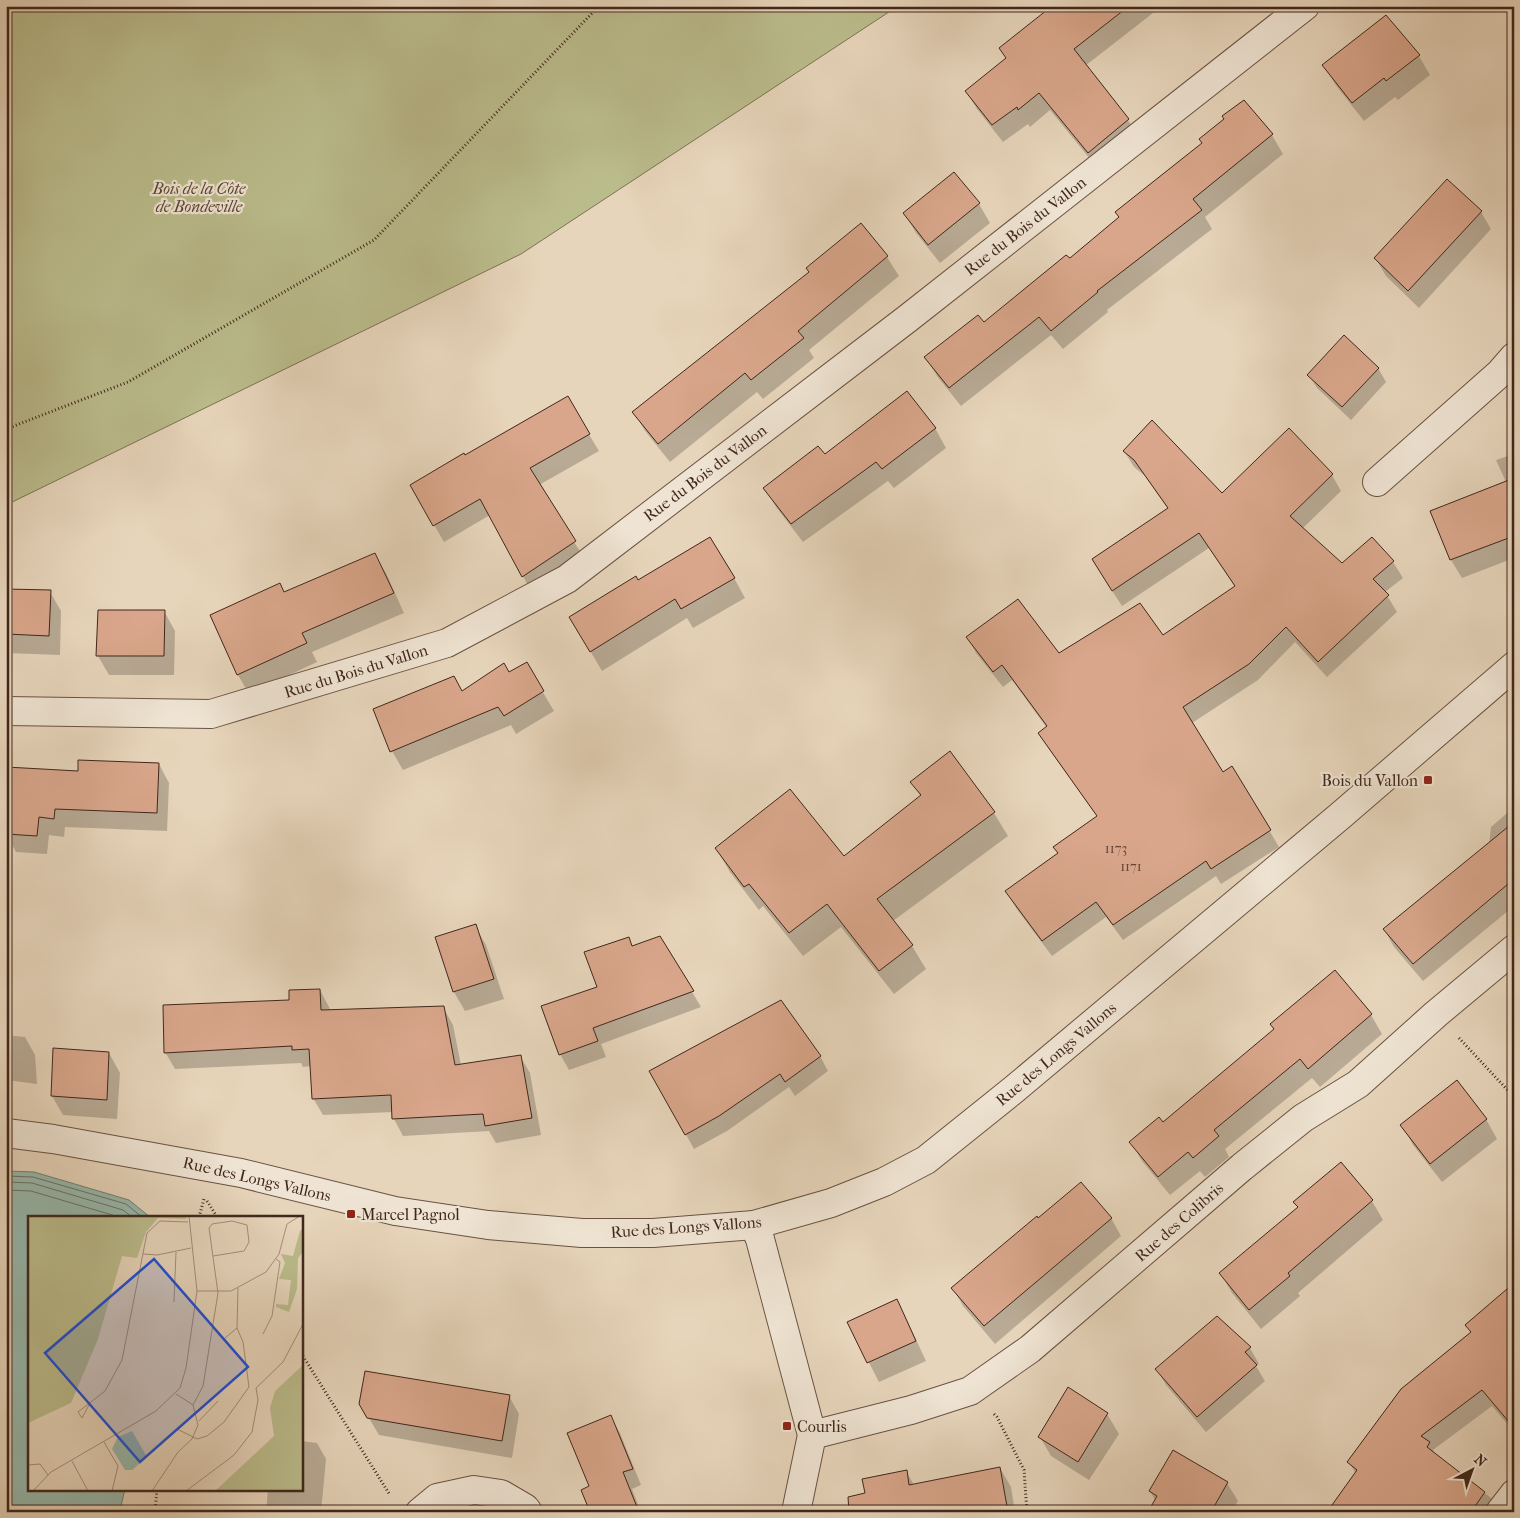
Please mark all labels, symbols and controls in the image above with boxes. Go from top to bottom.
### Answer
street label: Rue du Bois du Vallon [960,172,1090,279]
park label: Bois de la Côte de Bondeville [151,179,246,216]
street label: Rue du Bois du Vallon [640,420,771,526]
street label: Rue du Bois du Vallon [282,640,431,702]
place label: Bois du Vallon [1322,771,1419,790]
marker: Bois du Vallon [1422,774,1434,786]
house number: 1173 [1105,840,1127,857]
house number: 1171 [1120,858,1142,875]
street label: Rue des Longs Vallons [992,998,1120,1110]
street label: Rue des Longs Vallons [181,1153,333,1205]
street label: Rue des Colibris [1131,1178,1227,1266]
place label: Marcel Pagnol [361,1205,460,1224]
marker: Marcel Pagnol [345,1208,357,1220]
street label: Rue des Longs Vallons [610,1212,762,1242]
inset map [28,1216,302,1490]
place label: Courlis [797,1417,847,1436]
marker: Courlis [781,1420,793,1432]
north arrow [1448,1446,1498,1496]
text: N [1471,1451,1490,1471]

